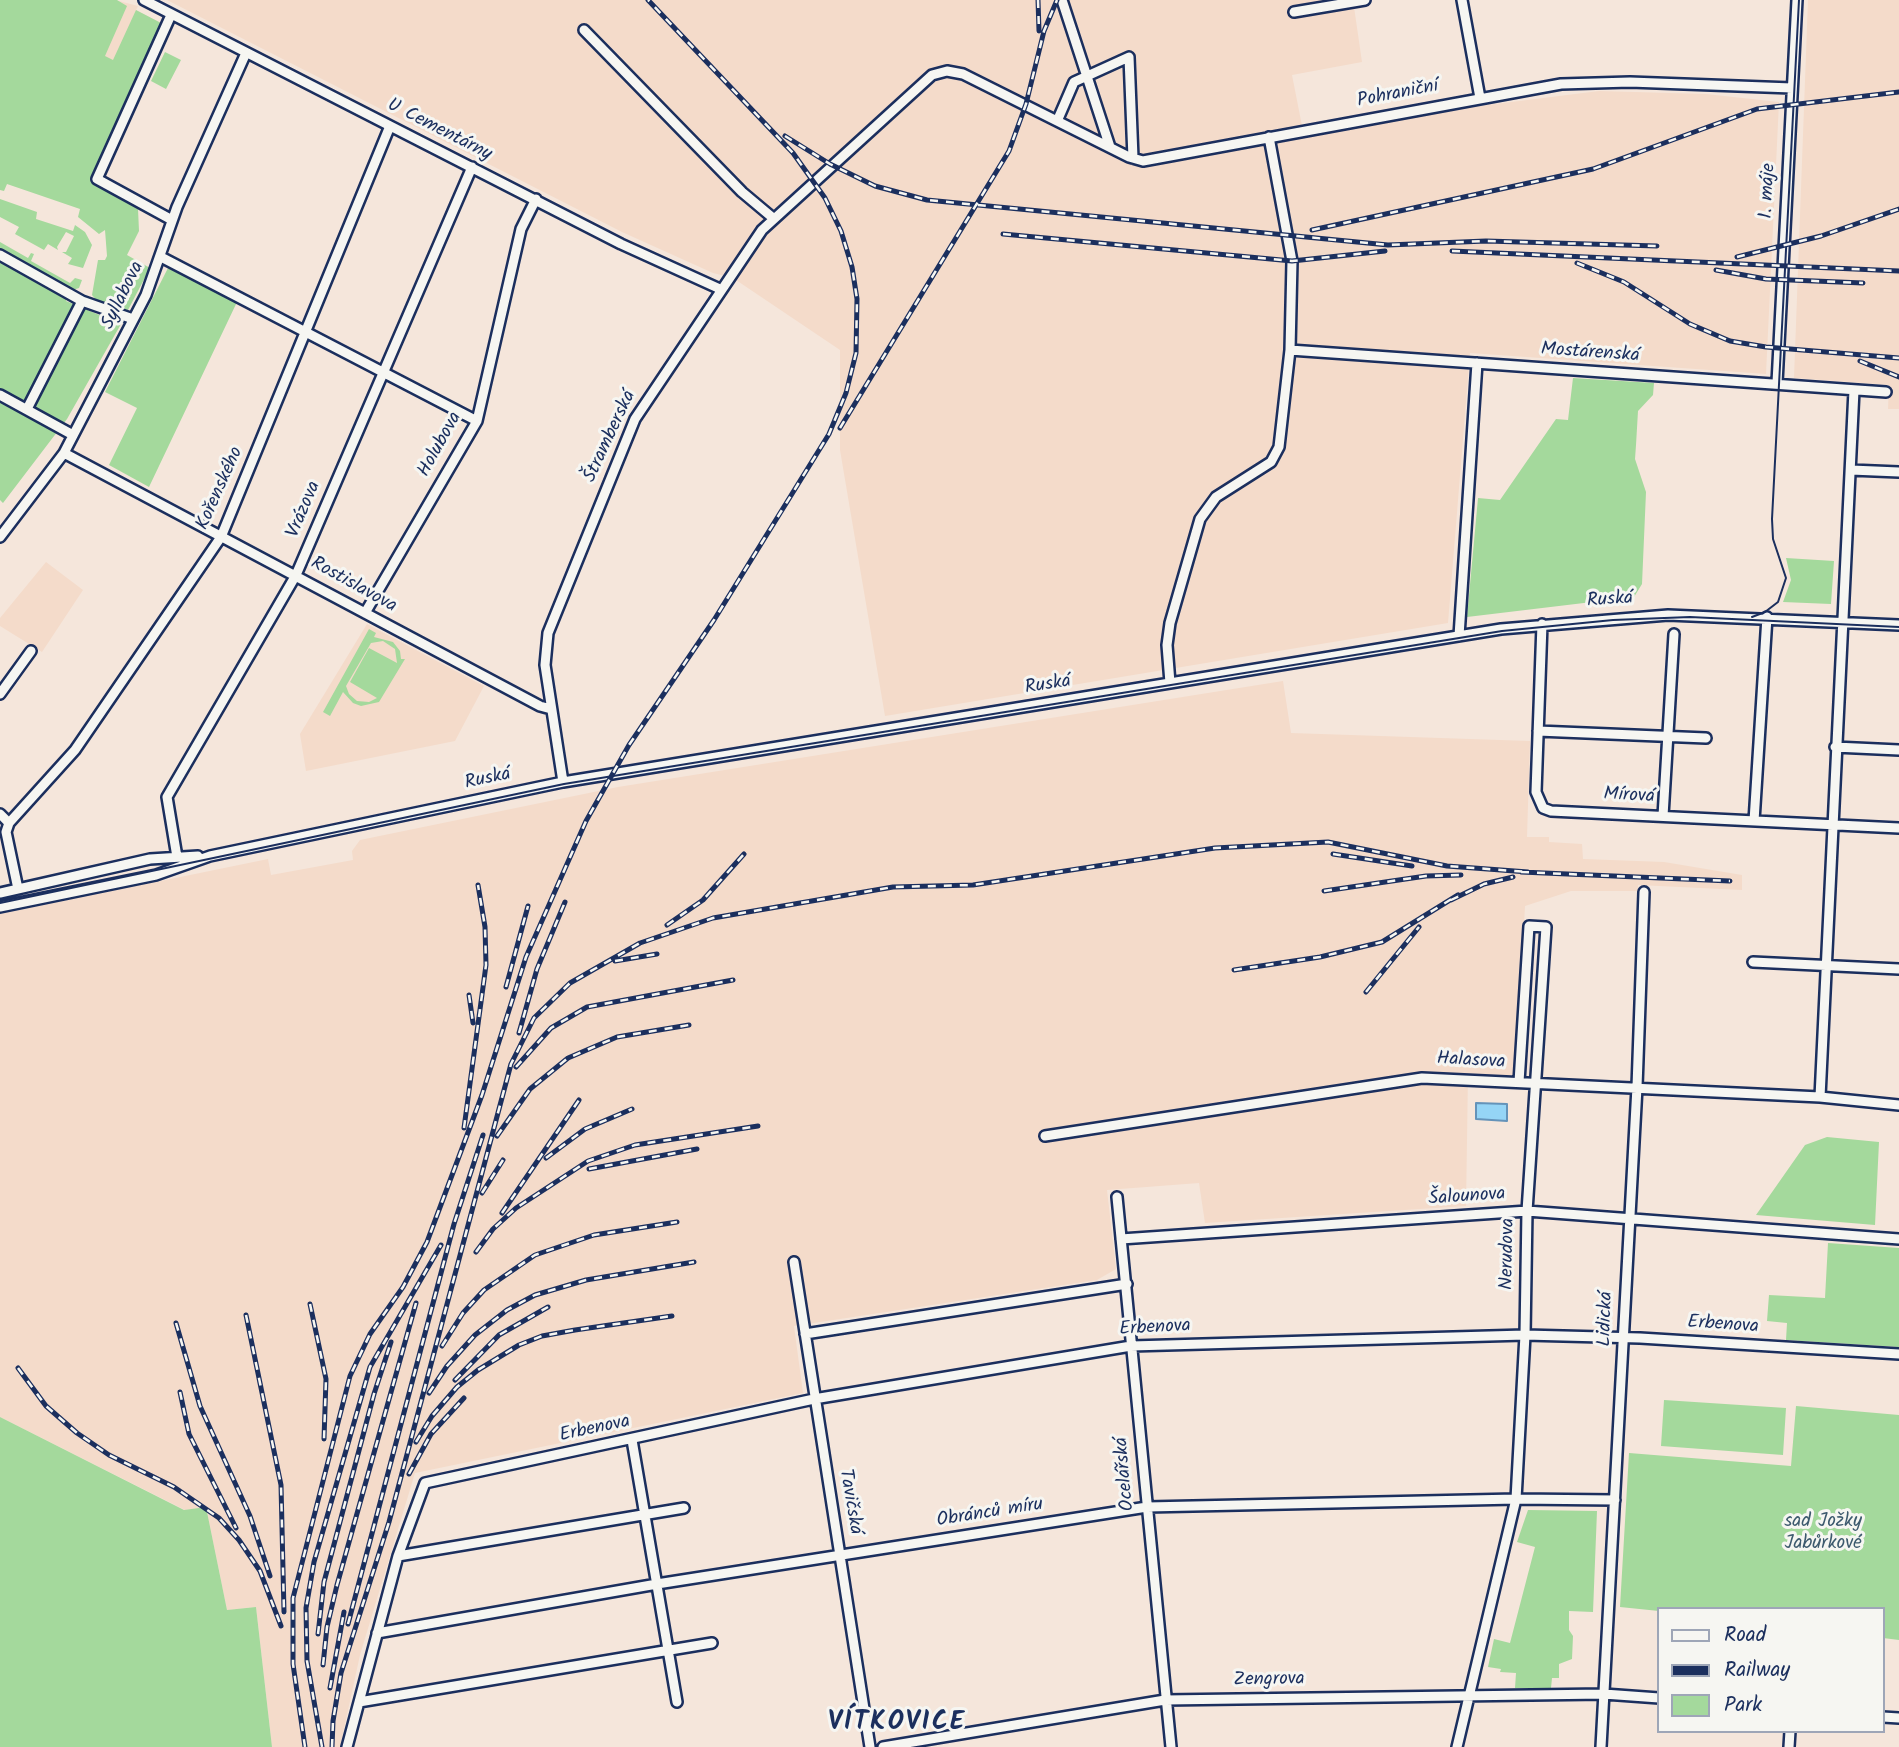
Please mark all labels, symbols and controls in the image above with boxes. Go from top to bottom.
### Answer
street label: Pohraniční [1356,76,1440,114]
street label: U Cementárny [383,95,495,167]
street label: 1. máje [1756,163,1782,219]
street label: Syllabova [98,258,150,334]
street label: Mostárenská [1540,339,1640,369]
street label: Štramberská [580,388,642,486]
street label: Holubova [414,409,468,481]
street label: Kořenského [193,444,249,534]
street label: Vrázova [283,478,327,542]
street label: Rostislavova [306,553,400,619]
street label: Ruská [1586,588,1634,614]
street label: Ruská [1023,671,1073,701]
street label: Ruská [463,764,513,796]
street label: Mírová [1603,784,1655,810]
street label: Halasova [1436,1049,1506,1075]
street label: Šalounova [1428,1184,1506,1212]
street label: Nerudova [1497,1218,1521,1290]
street label: Lidická [1595,1291,1619,1347]
street label: Erbenova [1686,1312,1760,1340]
street label: Erbenova [1119,1316,1191,1342]
street label: Erbenova [558,1411,632,1449]
street label: Ocelářská [1111,1436,1141,1512]
street label: Tavičská [832,1467,866,1537]
street label: Obránců míru [935,1494,1045,1534]
park label: sad Jožky Jabůrkové [1784,1512,1862,1556]
legend [1658,1607,1885,1733]
text: Road [1724,1619,1766,1652]
text: Railway [1724,1654,1790,1687]
street label: Zengrova [1233,1669,1305,1693]
text: Park [1724,1689,1762,1722]
district label: VÍTKOVICE [829,1709,965,1741]

